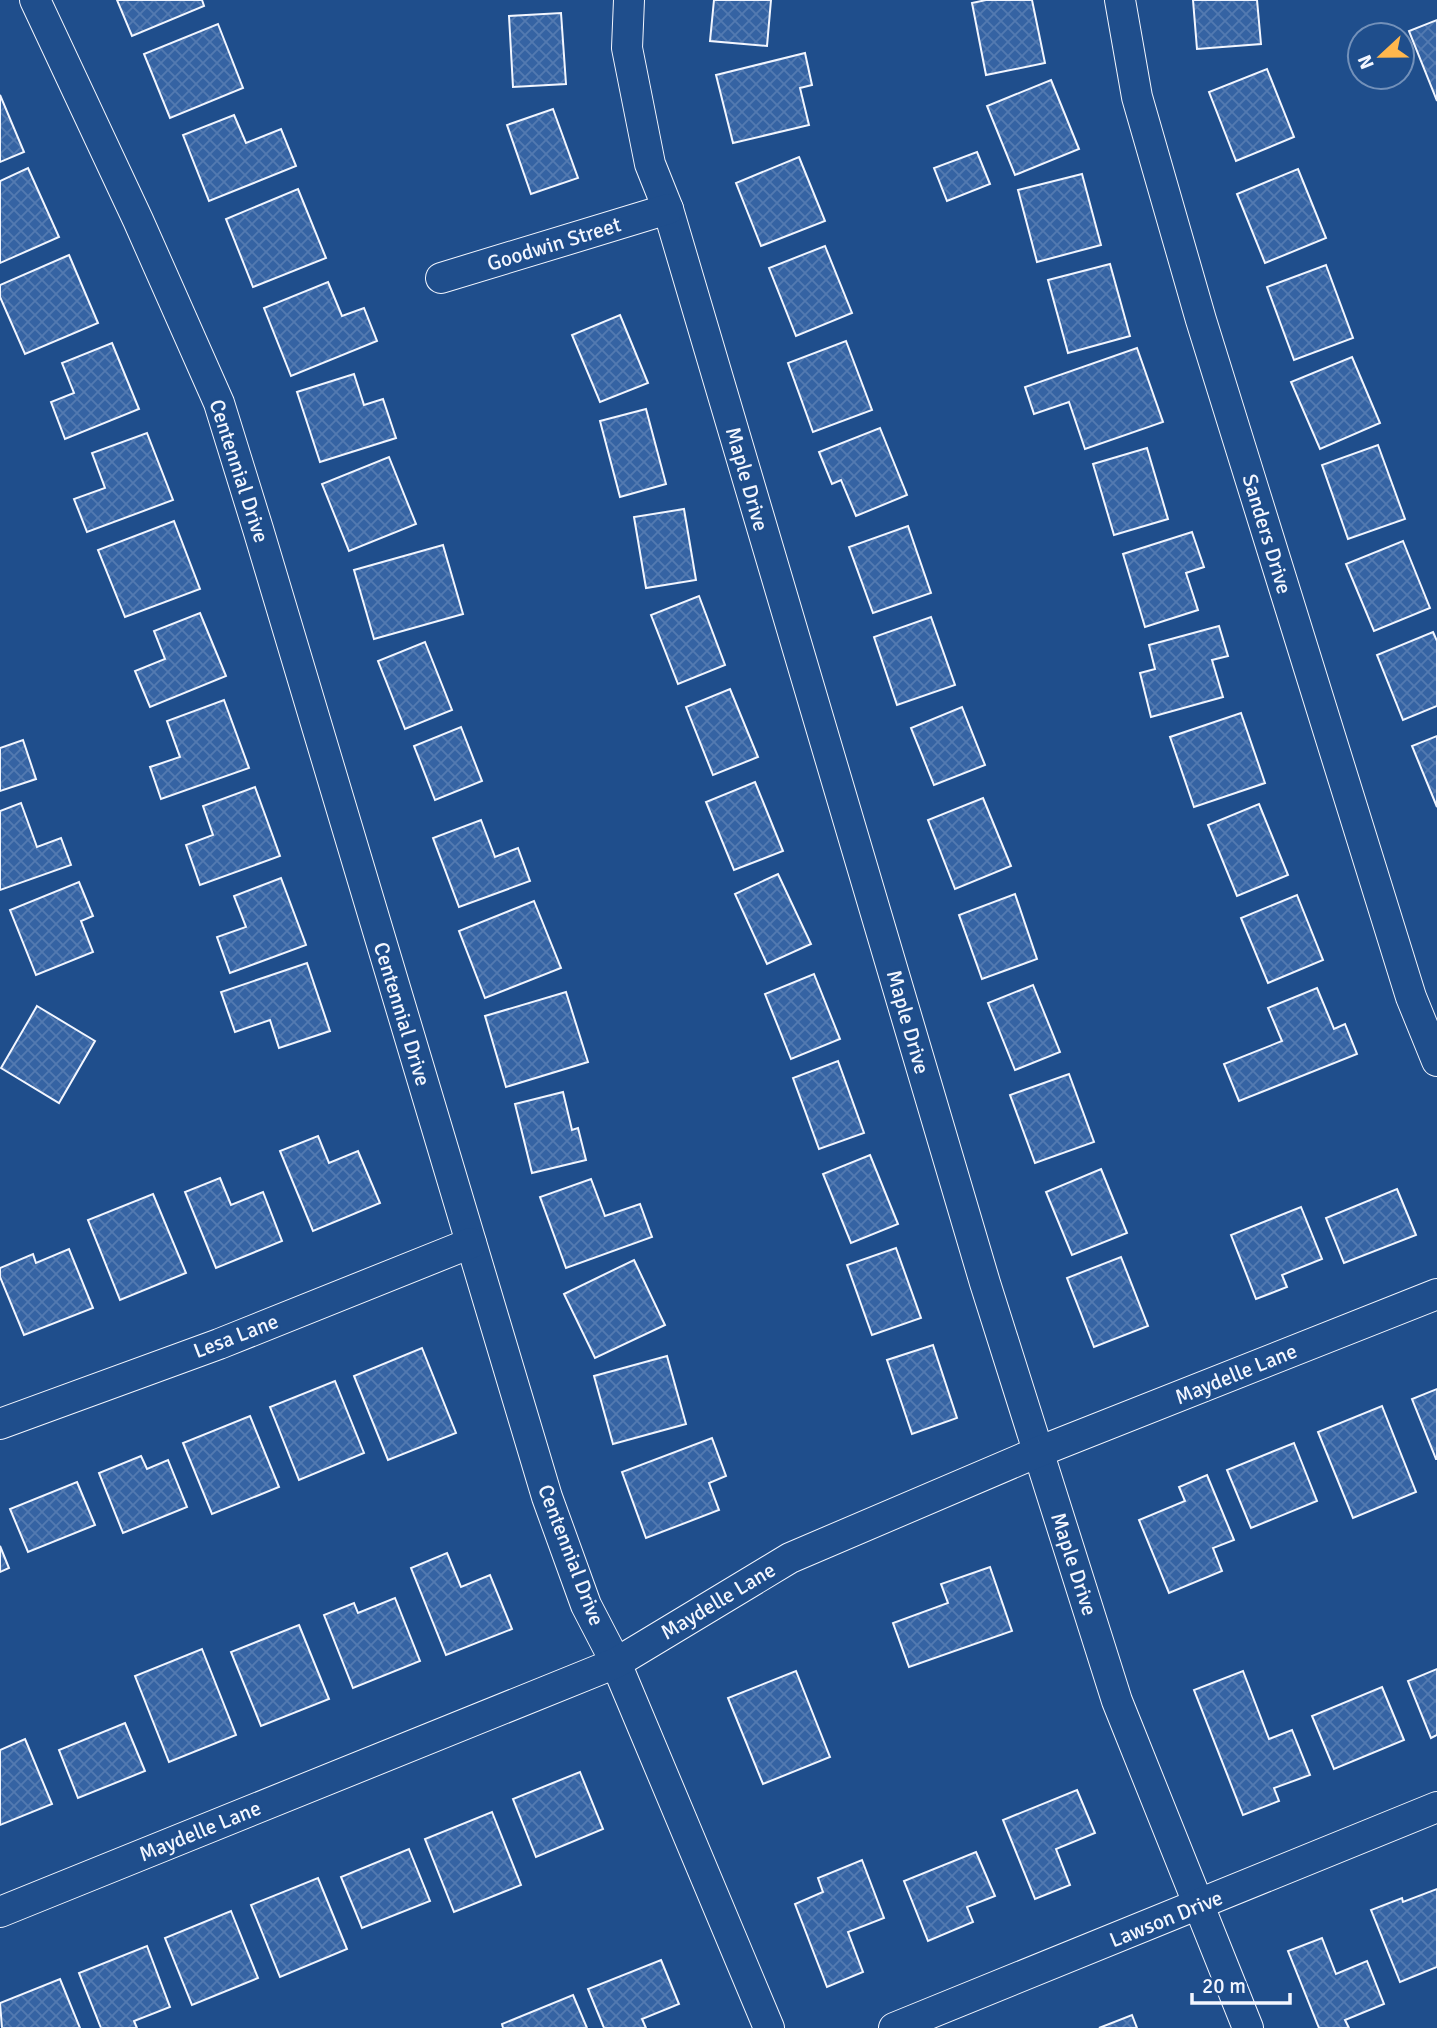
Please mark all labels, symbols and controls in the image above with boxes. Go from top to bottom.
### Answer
north arrow [1346,21,1416,91]
text: N [1353,51,1380,73]
street label: Goodwin Street [484,211,624,277]
street label: Centennial Drive [204,396,274,546]
street label: Maple Drive [720,424,774,534]
street label: Sanders Drive [1236,471,1298,597]
street label: Centennial Drive [368,939,436,1089]
street label: Maple Drive [881,967,935,1077]
street label: Lesa Lane [190,1308,282,1364]
street label: Maydelle Lane [1171,1338,1301,1410]
street label: Centennial Drive [532,1481,610,1629]
street label: Maple Drive [1045,1509,1103,1619]
street label: Maydelle Lane [656,1557,780,1645]
street label: Maydelle Lane [135,1795,265,1867]
street label: Lawson Drive [1106,1885,1226,1953]
scale bar [1192,1962,1290,2006]
text: 20 m [1202,1973,1246,1999]

